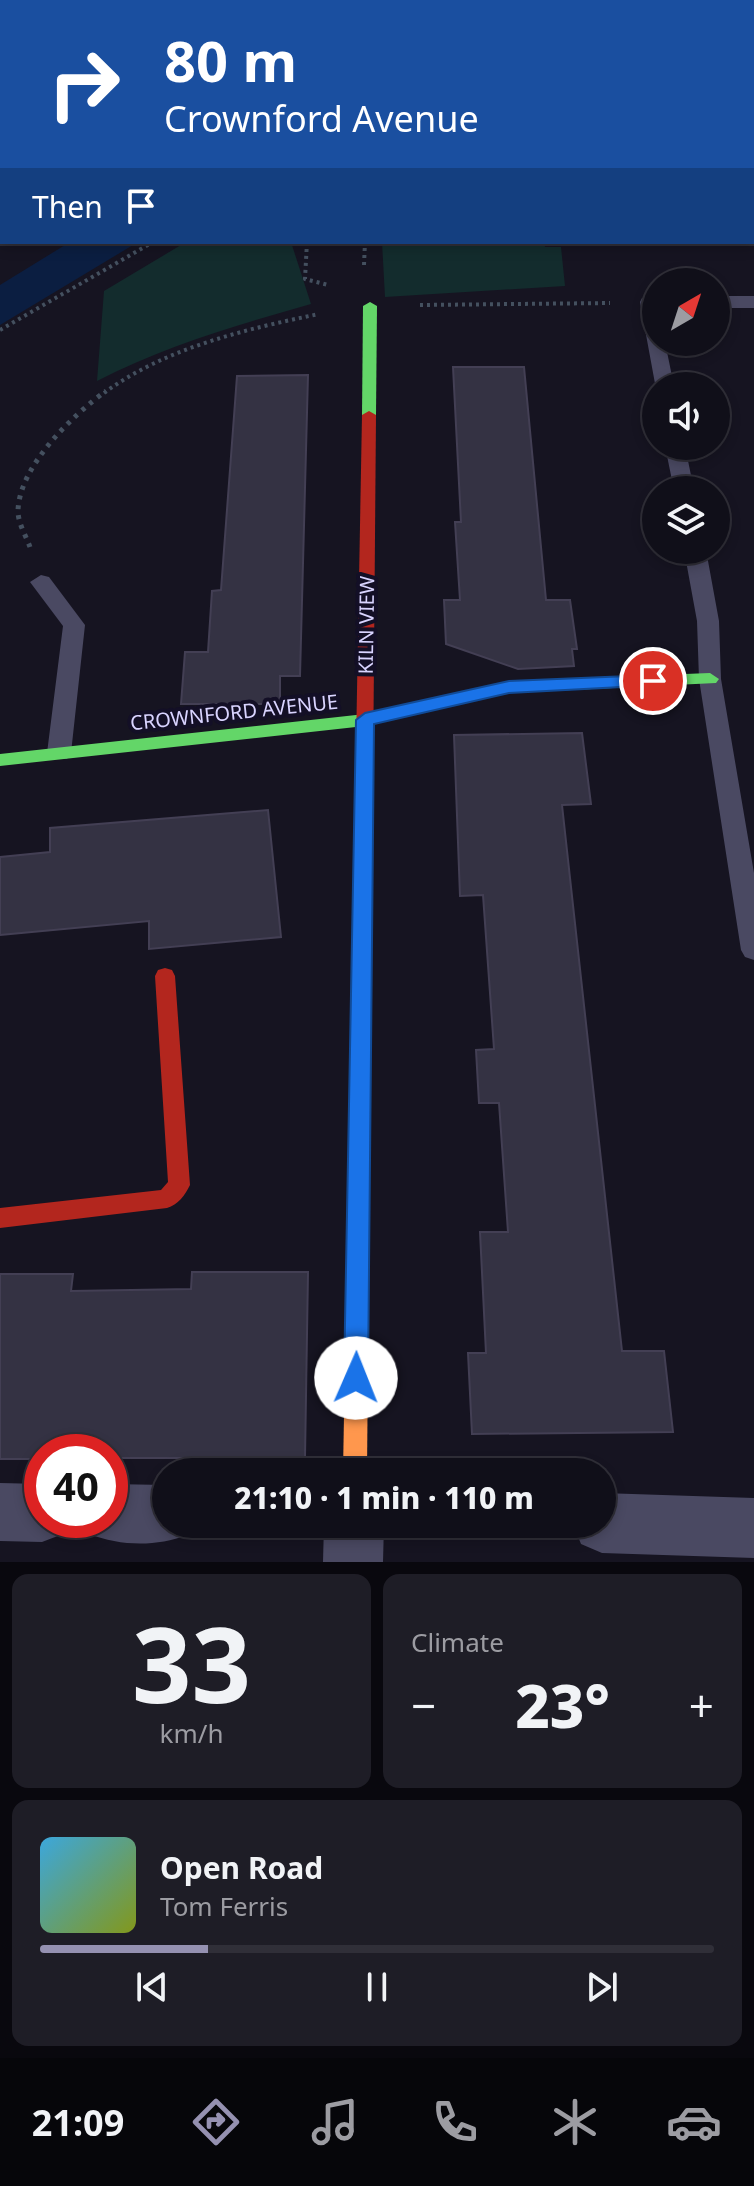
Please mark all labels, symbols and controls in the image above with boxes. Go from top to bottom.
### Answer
text: 80 m [164,22,297,98]
icon: right [32,32,136,136]
text: Crownford Avenue [164,94,479,143]
icon: arrive [119,184,163,228]
text: Then [32,186,103,227]
north arrow [642,268,730,356]
map controls [642,268,730,564]
button: sound [642,372,730,460]
button: layers [642,476,730,564]
street label: KILN VIEW [352,575,380,675]
pin [619,647,687,715]
icon: arrive [631,659,675,703]
street label: CROWNFORD AVENUE [129,688,339,736]
position arrow [314,1336,398,1420]
speed limit sign: 40 [24,1434,128,1538]
text: 21:10 · 1 min · 110 m [234,1477,534,1518]
text: 33 [132,1592,251,1733]
text: Climate [411,1624,504,1660]
text: 23° [515,1664,610,1746]
text: − [411,1675,436,1735]
text: + [689,1675,714,1735]
text: km/h [160,1715,223,1751]
text: Open Road [160,1847,323,1888]
text: Tom Ferris [160,1888,288,1924]
icon: previous [130,1965,174,2009]
icon: pause [355,1965,399,2009]
icon: next [580,1965,624,2009]
icon: directions [188,2094,244,2150]
icon: music [307,2094,363,2150]
icon: phone [427,2094,483,2150]
icon: climate [547,2094,603,2150]
icon: car [666,2094,722,2150]
text: 21:09 [32,2098,124,2147]

